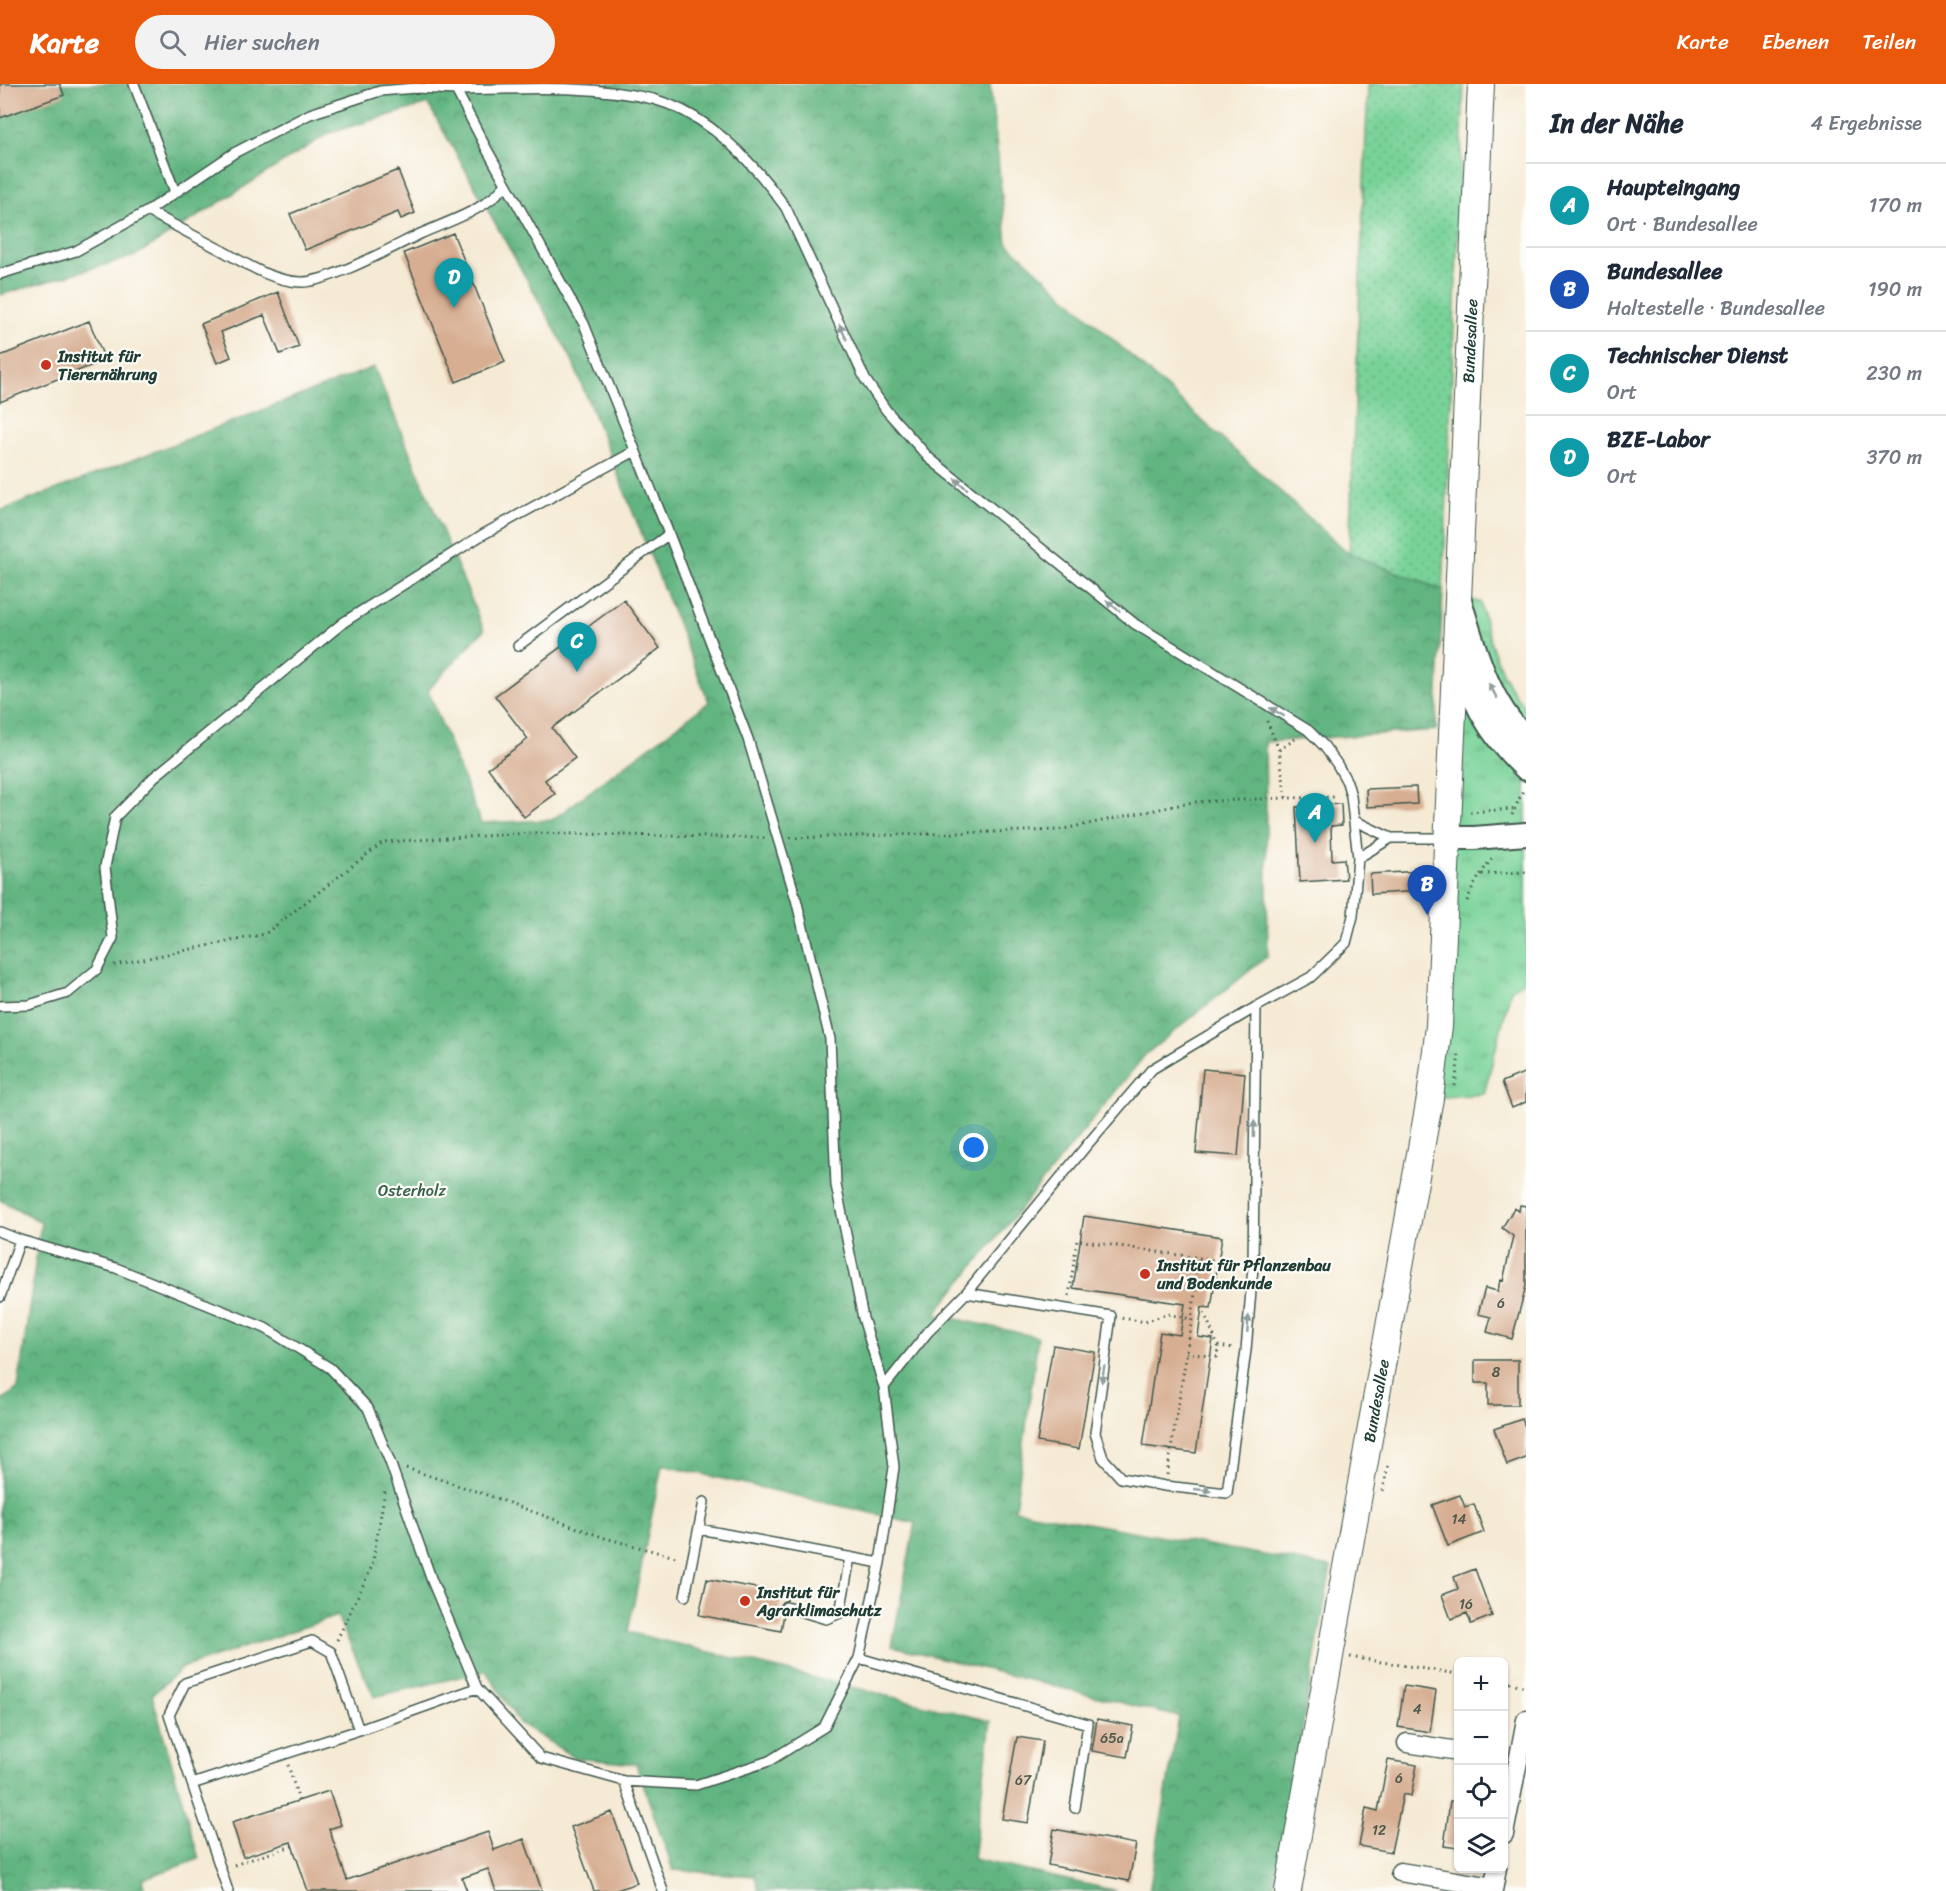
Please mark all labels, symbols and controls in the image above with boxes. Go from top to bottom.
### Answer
search box [135,15,555,69]
text: Karte [30,18,99,67]
text: Hier suchen [204,23,319,62]
text: Karte [1677,23,1729,61]
text: Ebenen [1762,23,1829,61]
text: Teilen [1862,23,1916,61]
icon: search [156,26,189,59]
text: In der Nähe [1550,100,1684,146]
text: 4 Ergebnisse [1811,106,1922,141]
text: Haupteingang [1607,168,1740,207]
text: A [1563,188,1576,223]
text: 170 m [1869,188,1922,223]
text: Ort · Bundesallee [1607,207,1758,242]
text: Bundesallee [1607,252,1723,291]
pin: D [434,258,474,308]
text: B [1563,272,1576,307]
text: 190 m [1868,272,1922,307]
text: Haltestelle · Bundesallee [1607,291,1825,326]
street label: Bundesallee [1454,298,1486,384]
one-way arrow [838,324,847,341]
text: Technischer Dienst [1607,336,1788,375]
place label: Institut für Tierernährung [57,342,158,389]
text: C [1563,356,1576,391]
text: 230 m [1866,356,1922,391]
marker: Institut für Tierernährung [39,358,53,372]
text: Ort [1607,375,1637,410]
text: BZE-Labor [1607,420,1709,459]
text: D [1564,440,1575,475]
text: 370 m [1866,440,1922,475]
text: Ort [1607,459,1637,494]
one-way arrow [953,478,969,491]
one-way arrow [1105,600,1121,613]
pin: C [558,622,596,672]
one-way arrow [1488,682,1498,699]
one-way arrow [1269,706,1285,717]
pin: A [1296,794,1334,843]
pin: B [1408,866,1446,915]
one-way arrow [1249,1120,1259,1139]
your location [959,1133,988,1162]
park label: Osterholz [378,1176,446,1205]
place label: Institut für Pflanzenbau und Bodenkunde [1156,1251,1331,1298]
marker: Institut für Pflanzenbau und Bodenkunde [1138,1267,1152,1281]
house number: 6 [1497,1291,1505,1316]
one-way arrow [1243,1314,1253,1333]
street label: Bundesallee [1355,1357,1398,1445]
house number: 8 [1492,1360,1501,1385]
one-way arrow [1098,1365,1107,1384]
one-way arrow [1193,1485,1212,1495]
house number: 14 [1452,1507,1467,1532]
place label: Institut für Agrarklimaschutz [756,1578,883,1625]
house number: 16 [1459,1592,1473,1617]
marker: Institut für Agrarklimaschutz [738,1594,752,1608]
map controls [1454,1657,1508,1873]
button: + [1454,1657,1508,1711]
house number: 4 [1413,1697,1422,1722]
button: − [1454,1711,1508,1765]
house number: 65a [1100,1726,1124,1751]
button: locate [1454,1765,1508,1819]
house number: 6 [1395,1766,1403,1791]
house number: 67 [1015,1768,1032,1793]
house number: 12 [1372,1818,1386,1843]
button: layers [1454,1819,1508,1873]

